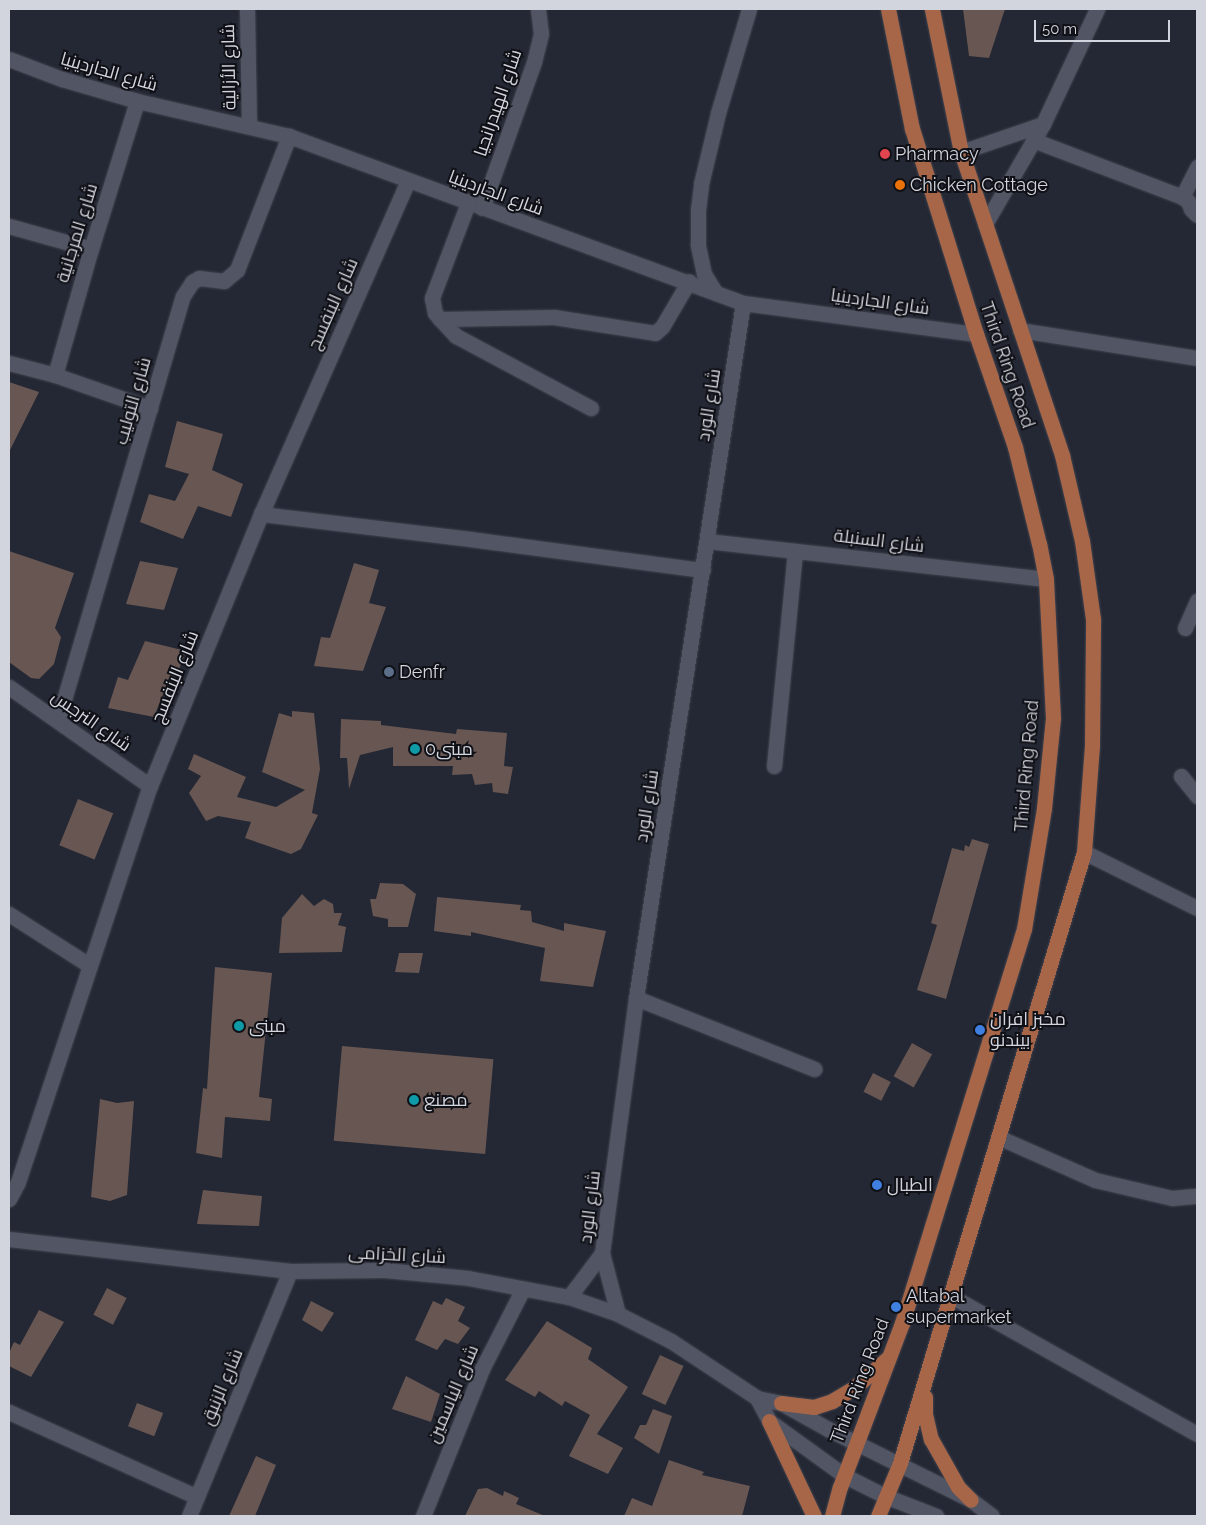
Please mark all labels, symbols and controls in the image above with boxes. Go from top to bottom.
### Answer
scale bar [1036,10,1172,42]
text: 50 m [1042,20,1077,38]
street label: شارع الأزالية [217,24,241,110]
street label: شارع الهيدرانجيا [470,47,526,159]
street label: شارع الجاردينيا [58,48,160,96]
place label: Pharmacy [895,143,979,165]
marker: Pharmacy [879,148,891,160]
street label: شارع الجاردينيا [446,166,546,220]
place label: Chicken Cottage [910,174,1048,196]
marker: Chicken Cottage [894,179,906,191]
street label: شارع المرجانية [52,181,102,285]
street label: شارع البنفسج [303,255,363,353]
street label: شارع الجاردينيا [829,284,931,320]
street label: Third Ring Road [975,299,1039,431]
street label: شارع التوليب [110,355,156,447]
street label: شارع الورد [693,367,725,443]
street label: شارع السنبلة [832,525,926,557]
street label: شارع البنفسج [147,627,203,727]
place label: Denfr [399,661,445,683]
marker: Denfr [383,666,395,678]
street label: شارع النرجس [47,686,135,756]
street label: Third Ring Road [1010,699,1044,833]
place label: مبنى0 [425,738,473,760]
marker: مبنى0 [409,743,421,755]
street label: شارع الورد [631,768,663,844]
place label: مخبز افران بيندنو [990,1009,1066,1052]
place label: مبنى [249,1015,286,1037]
marker: مبنى [233,1020,245,1032]
marker: مخبز افران بيندنو [974,1024,986,1036]
place label: مصنع [424,1089,468,1111]
marker: مصنع [408,1094,420,1106]
street label: شارع الورد [575,1169,605,1245]
place label: الطبال [887,1174,933,1196]
marker: الطبال [871,1179,883,1191]
street label: شارع الخزامى [348,1242,446,1268]
place label: Altabal supermarket [906,1286,1012,1328]
marker: Altabal supermarket [890,1301,902,1313]
street label: Third Ring Road [826,1315,894,1447]
street label: شارع الياسمين [423,1342,483,1446]
street label: شارع الزنبق [196,1346,248,1428]

